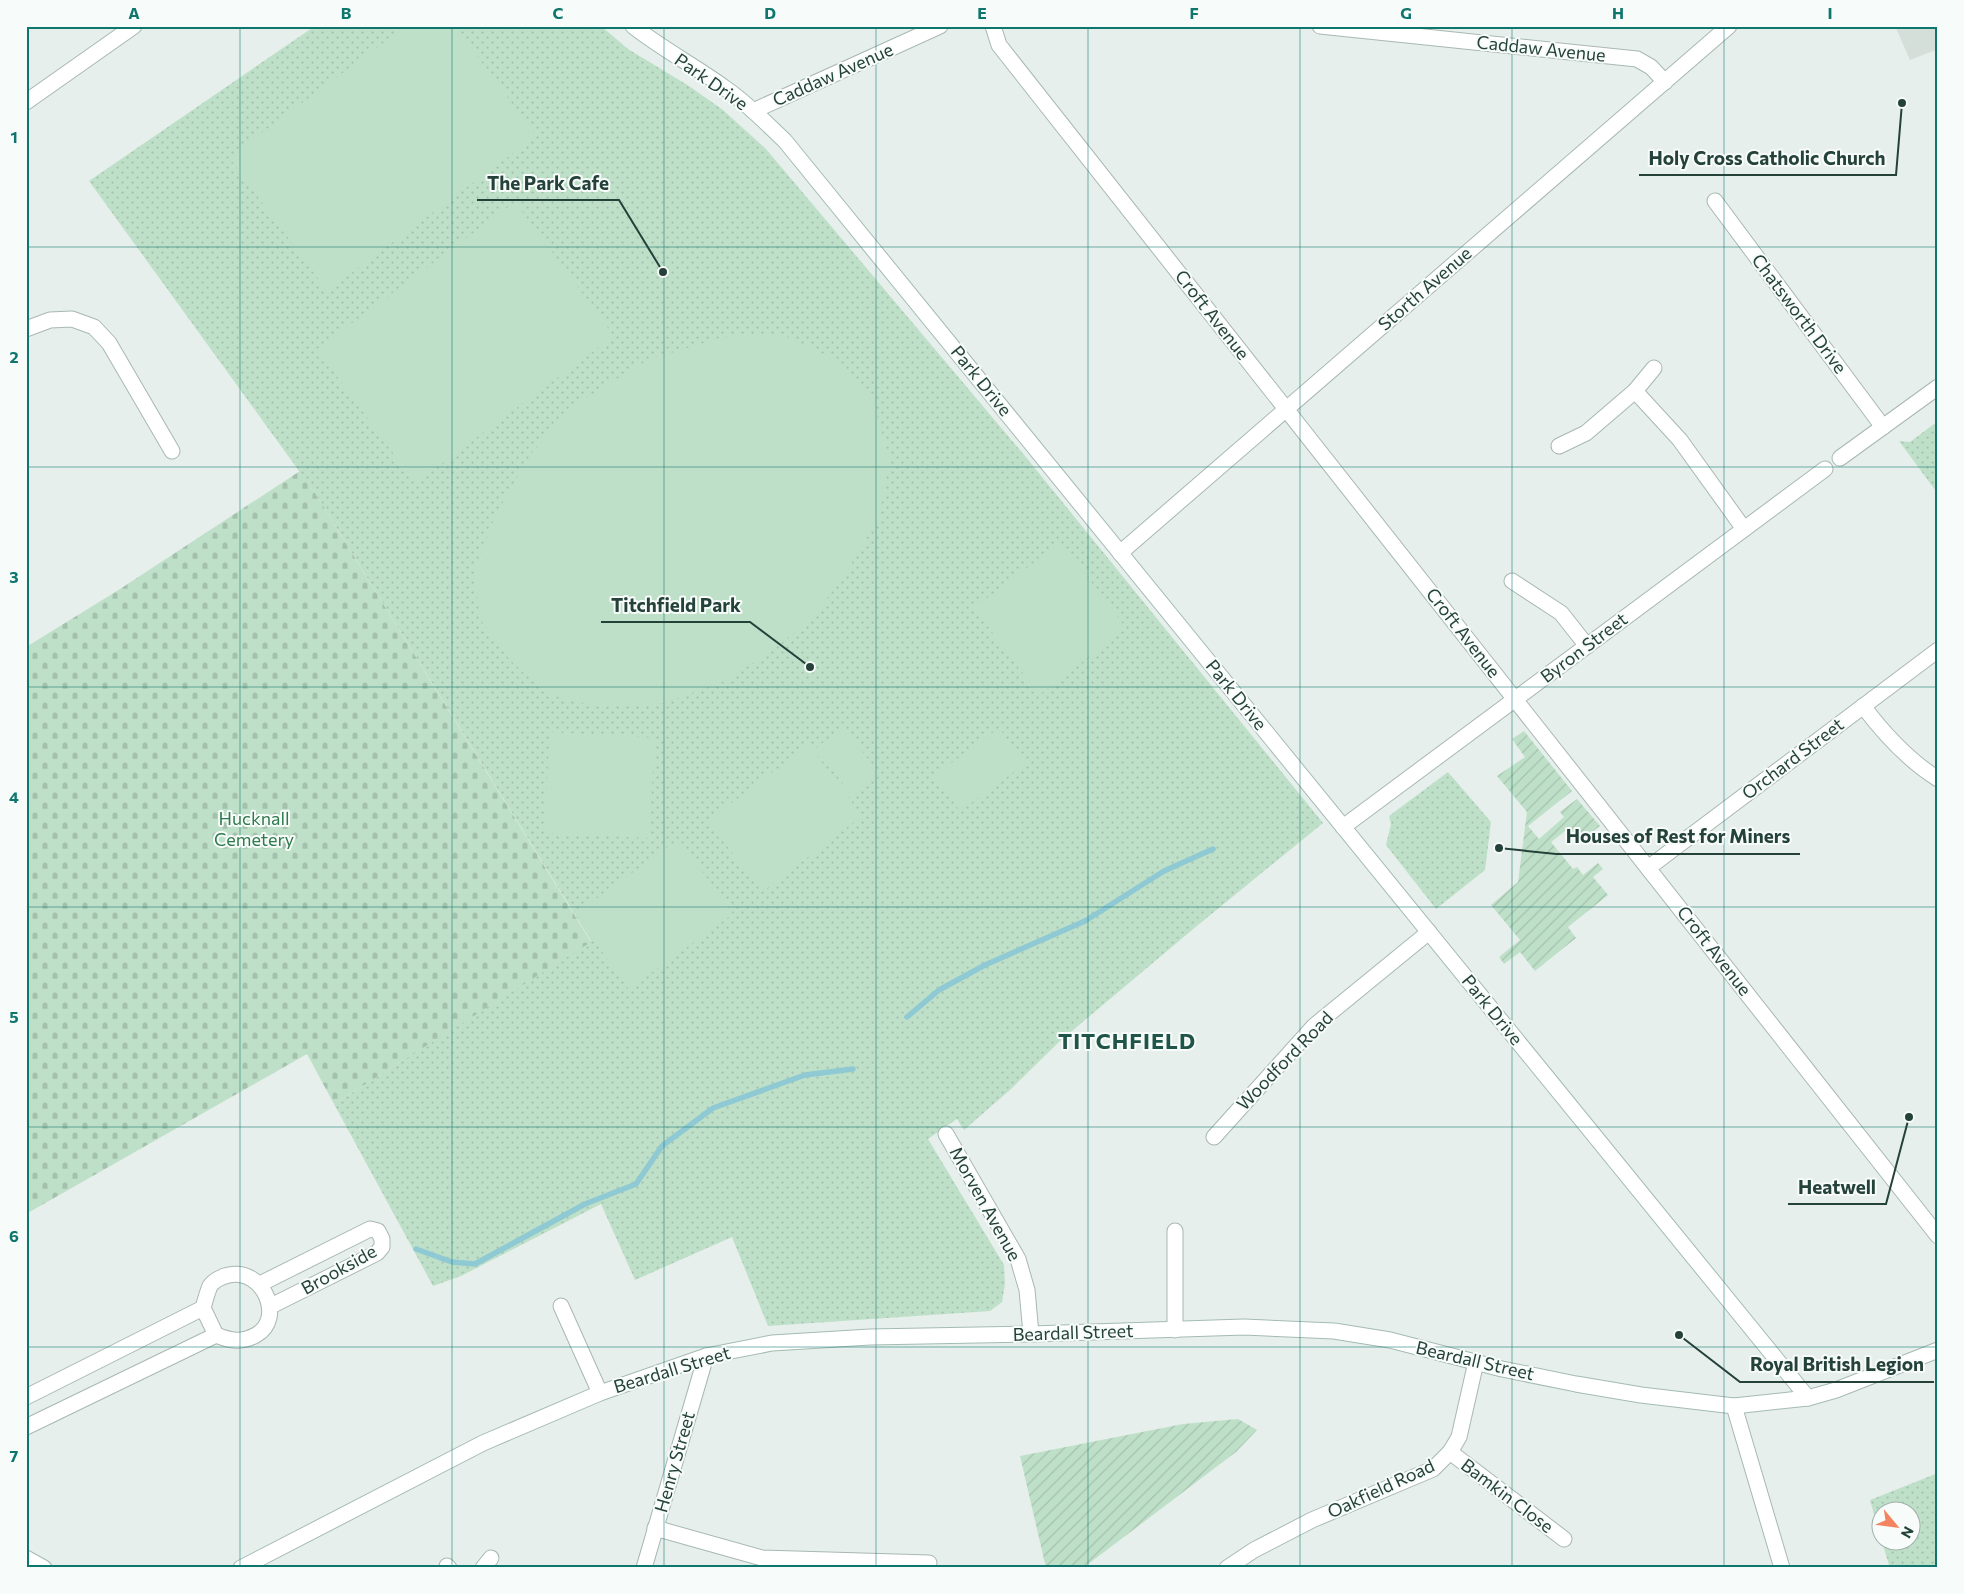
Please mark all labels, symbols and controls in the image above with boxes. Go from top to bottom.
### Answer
text: A [128,3,140,22]
text: B [341,3,352,22]
text: C [553,3,564,22]
text: D [764,3,776,22]
text: E [977,3,987,22]
text: F [1189,3,1199,22]
text: G [1400,3,1412,22]
text: H [1612,3,1624,22]
text: I [1827,3,1833,22]
street label: Caddaw Avenue [1476,30,1607,66]
street label: Caddaw Avenue [769,38,896,110]
street label: Park Drive [671,48,753,114]
text: 1 [10,127,18,146]
callout: Holy Cross Catholic Church [1639,141,1896,175]
text: Holy Cross Catholic Church [1648,146,1886,169]
callout: The Park Cafe [477,166,619,200]
text: The Park Cafe [487,171,609,194]
street label: Storth Avenue [1373,242,1476,335]
street label: Chatsworth Drive [1748,249,1852,378]
street label: Croft Avenue [1171,265,1255,364]
street label: Park Drive [947,341,1017,420]
text: 2 [9,347,19,366]
text: 3 [9,567,19,586]
street label: Croft Avenue [1422,583,1506,682]
callout: Titchfield Park [601,588,750,622]
text: Titchfield Park [611,593,741,616]
street label: Byron Street [1536,607,1631,687]
street label: Park Drive [1202,655,1272,734]
street label: Orchard Street [1737,713,1848,804]
text: 4 [9,787,19,806]
park label: Hucknall Cemetery [214,807,294,850]
callout: Houses of Rest for Miners [1556,820,1800,854]
text: Houses of Rest for Miners [1566,824,1790,847]
street label: Croft Avenue [1673,901,1757,1000]
street label: Park Drive [1458,970,1528,1049]
street label: Woodford Road [1231,1006,1337,1114]
text: 5 [9,1007,19,1026]
district label: TITCHFIELD [1058,1027,1196,1054]
street label: Morven Avenue [945,1143,1026,1265]
callout: Heatwell [1788,1170,1886,1204]
text: Heatwell [1798,1175,1876,1198]
text: 6 [9,1226,19,1245]
street label: Brookside [297,1240,380,1299]
street label: Beardall Street [1012,1319,1134,1345]
street label: Beardall Street [1414,1336,1536,1384]
street label: Beardall Street [611,1341,733,1397]
callout: Royal British Legion [1740,1348,1934,1382]
text: Royal British Legion [1750,1352,1924,1375]
street label: Henry Street [649,1409,699,1515]
text: 7 [10,1446,19,1465]
street label: Bamkin Close [1457,1453,1558,1537]
street label: Oakfield Road [1324,1454,1438,1522]
north arrow [1872,1502,1922,1552]
text: N [1898,1524,1918,1541]

